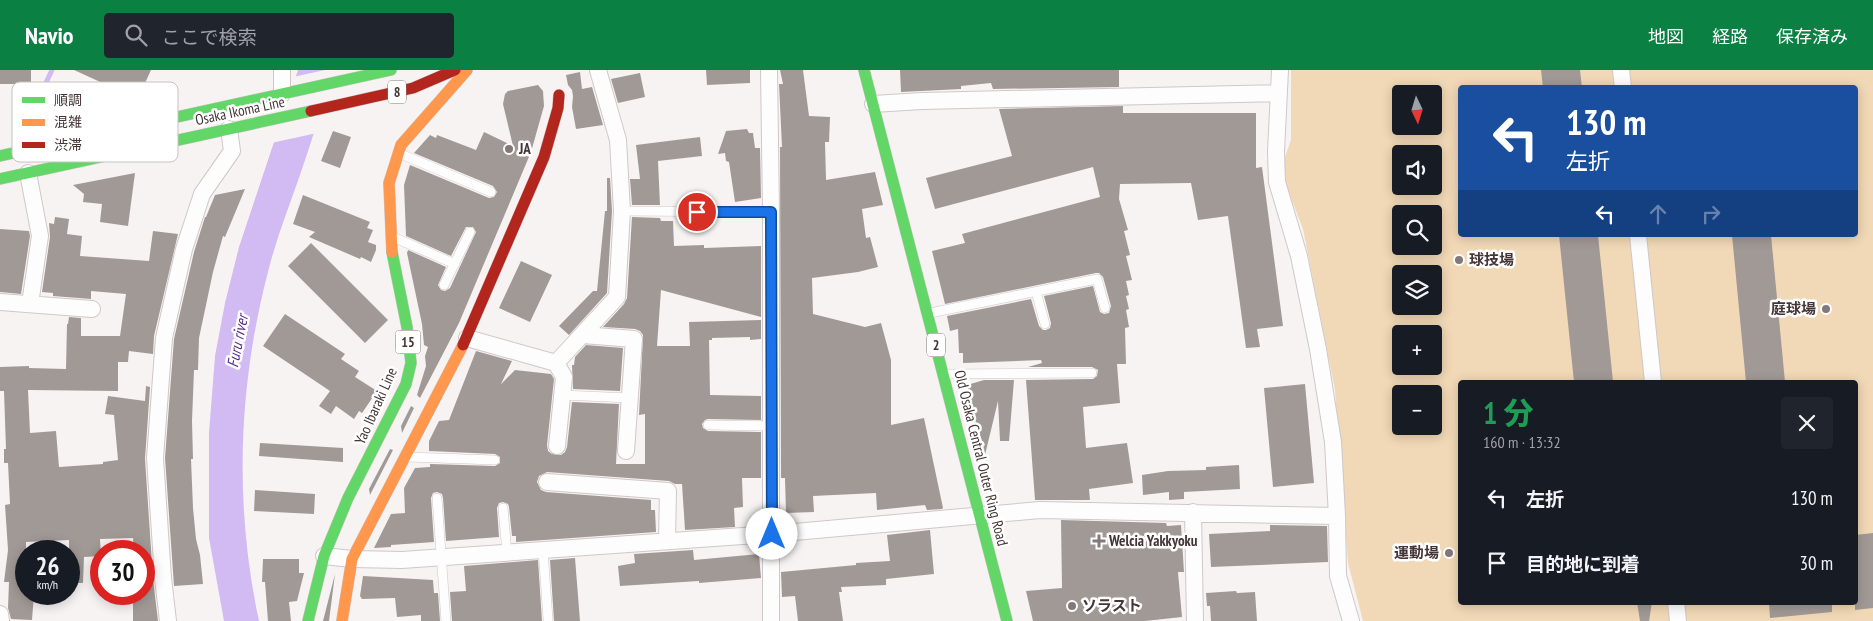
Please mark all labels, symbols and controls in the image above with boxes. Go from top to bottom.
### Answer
search box [104,13,454,58]
text: Navio [25,20,74,51]
icon: search [122,21,150,49]
text: ここで検索 [162,25,257,49]
text: 地図 [1648,25,1684,48]
text: 経路 [1712,25,1748,48]
text: 保存済み [1776,25,1848,48]
road number: 8 [388,81,406,104]
legend [12,82,178,162]
north arrow [1392,85,1442,135]
map controls [1392,85,1442,435]
text: 順調 [54,91,82,109]
street label: Osaka Ikoma Line [193,92,286,129]
text: 130 m [1566,99,1647,145]
icon: left [1483,105,1548,170]
text: 混雑 [54,113,82,131]
text: 渋滞 [54,136,82,154]
place label: JA [518,139,531,158]
marker: JA [503,143,515,155]
button: sound [1392,145,1442,195]
text: 左折 [1566,147,1610,175]
pin [676,191,718,233]
icon: arrive [683,198,711,226]
icon: left [1591,200,1619,228]
icon: ahead [1644,200,1672,228]
icon: right [1697,200,1725,228]
button: search [1392,205,1442,255]
place label: 球技場 [1469,250,1514,269]
marker: 球技場 [1453,254,1465,266]
button: layers [1392,265,1442,315]
place label: 庭球場 [1771,299,1816,318]
marker: 庭球場 [1820,303,1832,315]
water label: Furu river [222,310,252,369]
button: + [1392,325,1442,375]
road number: 15 [396,330,420,354]
road number: 2 [927,334,945,356]
street label: Yao Ibaraki Line [350,364,401,447]
street label: Old Osaka Central Outer Ring Road [950,368,1013,548]
button: − [1392,385,1442,435]
text: 1 分 [1483,393,1534,432]
button: close [1781,397,1833,449]
text: 160 m · 13:32 [1483,432,1561,452]
icon: left [1483,484,1511,512]
text: 130 m [1791,486,1833,510]
text: 左折 [1526,487,1564,511]
position arrow [745,507,797,559]
place label: Welcia Yakkyoku [1108,531,1198,550]
marker: Welcia Yakkyoku [1093,535,1105,547]
speed limit sign: 30 [90,540,155,605]
place label: 運動場 [1394,543,1439,562]
marker: 運動場 [1443,547,1455,559]
icon: arrive [1483,549,1511,577]
text: 26 [36,550,59,582]
text: 30 m [1800,551,1833,575]
text: 目的地に到着 [1526,552,1640,576]
text: km/h [37,577,58,592]
place label: ソラスト [1082,596,1142,615]
marker: ソラスト [1066,600,1078,612]

